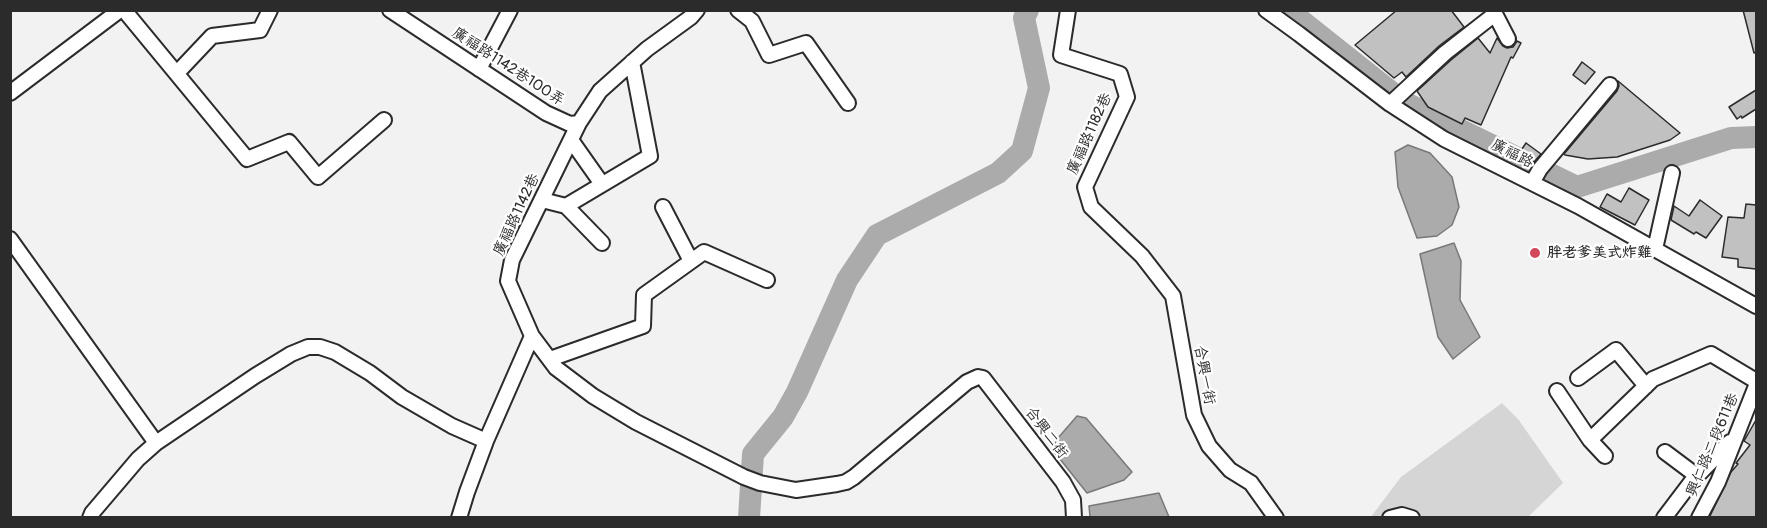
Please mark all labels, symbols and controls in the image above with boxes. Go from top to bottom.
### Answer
street label: 廣福路1142巷100弄 [449,24,567,110]
street label: 廣福路1182巷 [1064,90,1116,178]
street label: 廣福路 [1488,136,1536,172]
street label: 廣福路1142巷 [490,171,544,259]
place label: 胖老爹美式炸雞 [1547,244,1652,262]
marker: 胖老爹美式炸雞 [1528,246,1542,260]
street label: 合興一街 [1190,344,1218,406]
street label: 興仁路二段611巷 [1683,391,1743,499]
street label: 合興二街 [1021,404,1071,462]

